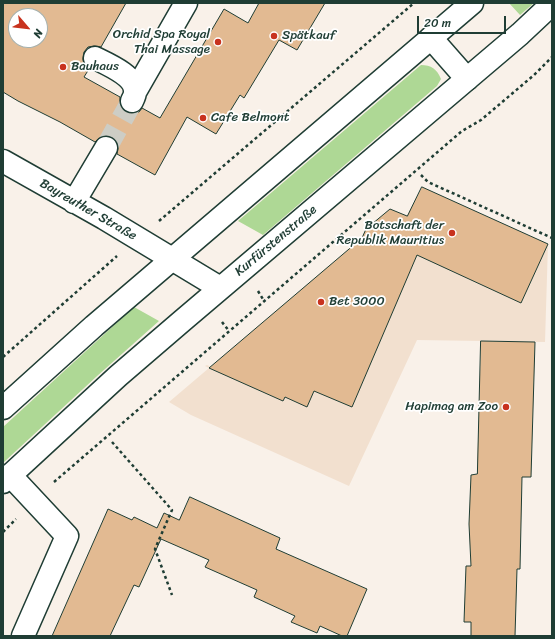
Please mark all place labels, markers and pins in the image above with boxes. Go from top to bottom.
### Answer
place label: Orchid Spa Royal Thai Massage [113,27,210,58]
place label: Spätkauf [282,28,335,44]
marker: Spätkauf [269,31,279,41]
marker: Orchid Spa Royal Thai Massage [213,37,223,47]
place label: Bauhaus [71,59,119,75]
marker: Bauhaus [58,62,68,72]
place label: Cafe Belmont [211,110,289,126]
marker: Cafe Belmont [198,113,208,123]
place label: Botschaft der Republik Mauritius [336,218,444,249]
marker: Botschaft der Republik Mauritius [447,228,457,238]
place label: Bet 3000 [329,294,385,310]
marker: Bet 3000 [316,297,326,307]
place label: Hapimag am Zoo [405,399,498,415]
marker: Hapimag am Zoo [501,402,511,412]

